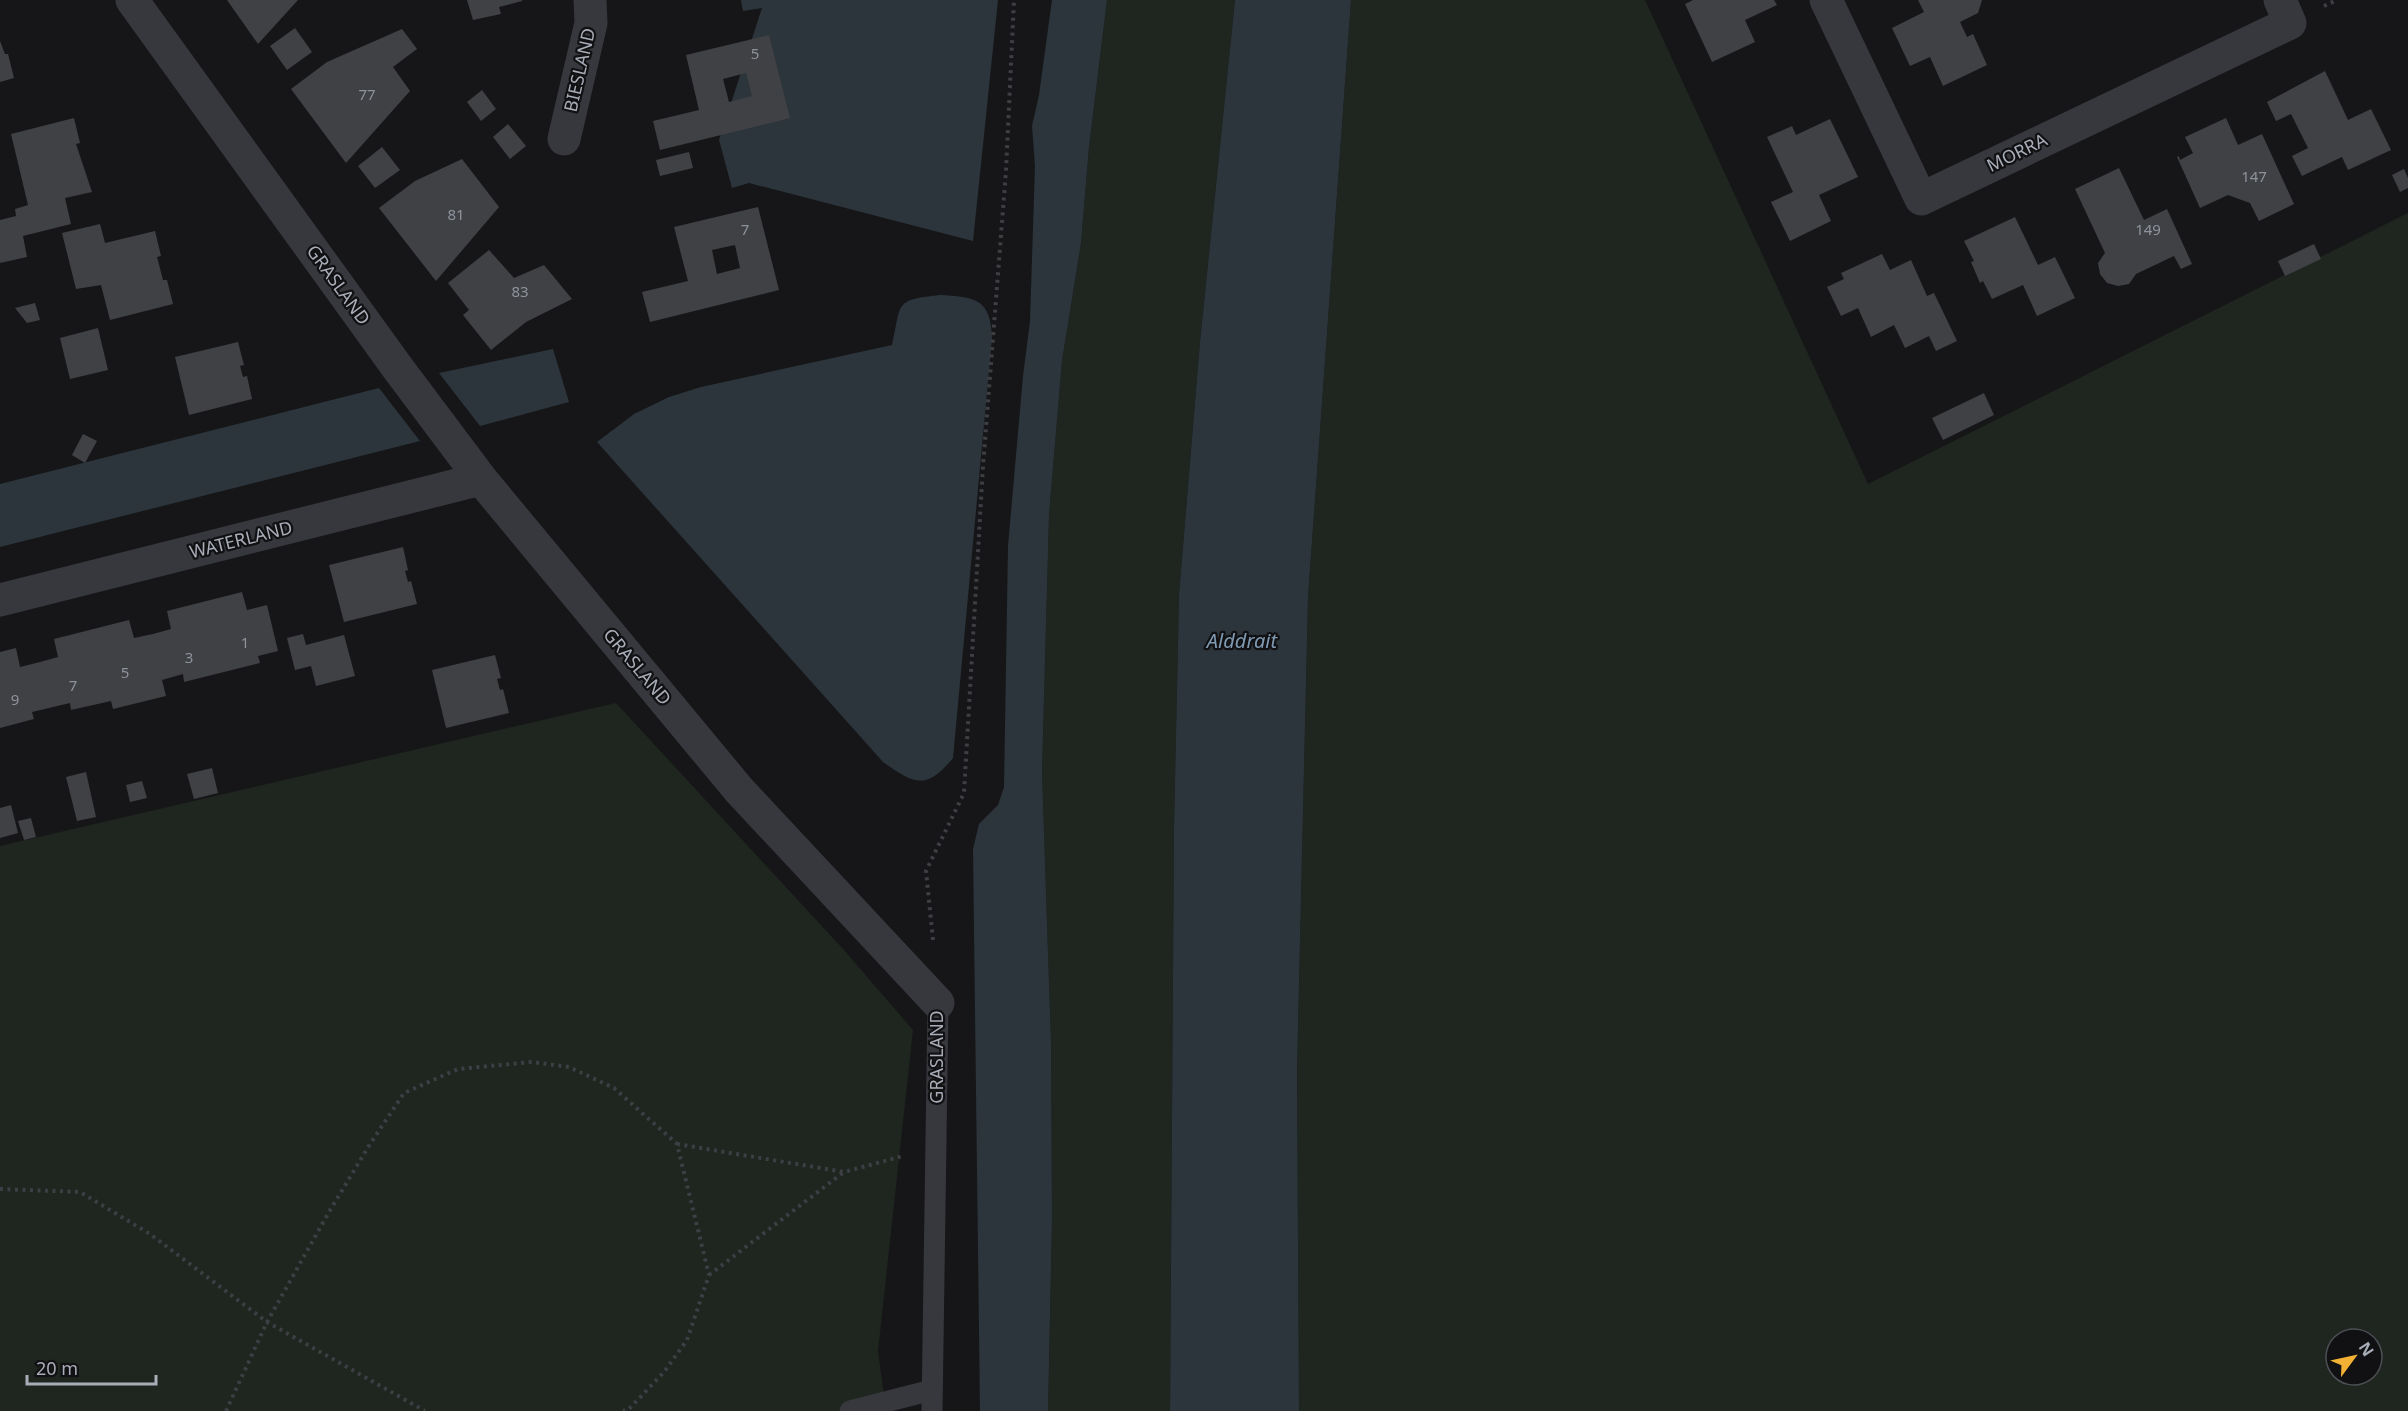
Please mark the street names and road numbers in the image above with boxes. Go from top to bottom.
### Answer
street label: BIESLAND [558,25,600,114]
street label: MORRA [1982,127,2051,177]
street label: GRASLAND [302,240,376,329]
street label: WATERLAND [187,515,295,563]
street label: GRASLAND [599,623,677,710]
street label: GRASLAND [924,1010,948,1104]

